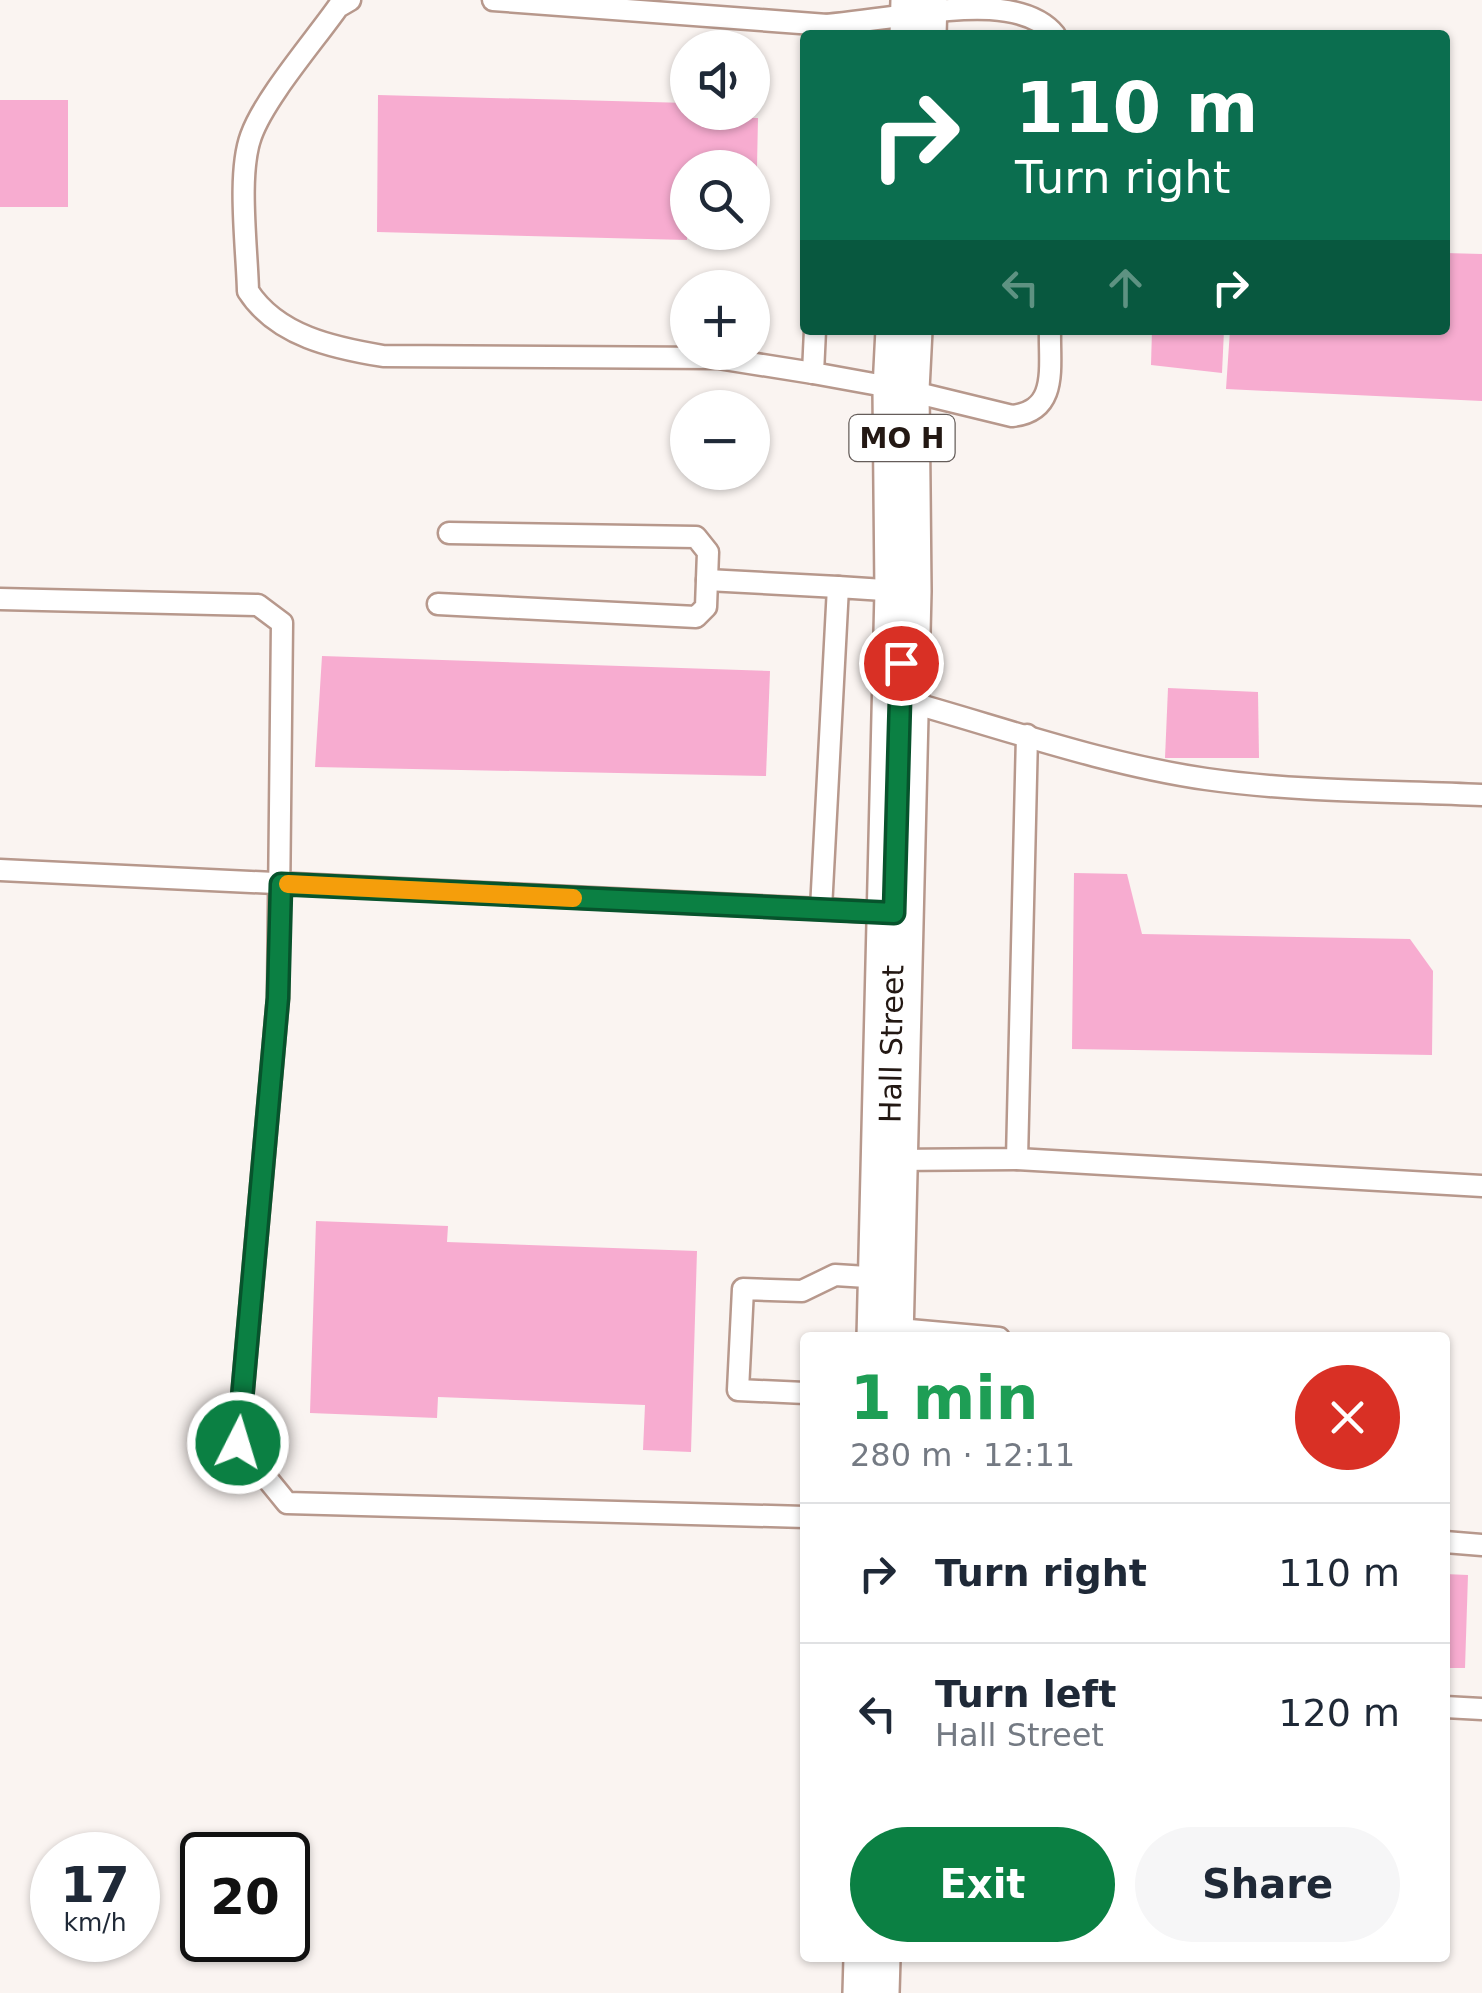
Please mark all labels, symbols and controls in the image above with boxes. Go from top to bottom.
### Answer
map controls [670,30,770,490]
button: sound [670,30,770,130]
text: 110 m [1015,67,1258,149]
icon: right [850,70,980,200]
button: search [670,150,770,250]
text: Turn right [1015,151,1230,204]
icon: left [993,260,1048,315]
icon: ahead [1098,260,1153,315]
icon: right [1203,260,1258,315]
button: + [670,270,770,370]
button: − [670,390,770,490]
road number: MO H [850,415,954,461]
pin [859,621,944,706]
icon: arrive [874,636,929,691]
street label: Hall Street [873,964,910,1123]
text: 1 min [850,1363,1038,1433]
button: close [1295,1365,1400,1470]
position arrow [186,1391,290,1495]
text: 280 m · 12:11 [850,1436,1075,1474]
icon: right [850,1546,905,1601]
text: Turn right [935,1551,1147,1595]
text: 110 m [1278,1551,1400,1595]
text: Turn left [935,1672,1116,1716]
icon: left [850,1686,905,1741]
text: 120 m [1278,1691,1400,1735]
text: Hall Street [935,1716,1104,1754]
button: Exit [850,1827,1115,1942]
button: Share [1135,1827,1400,1942]
speed limit sign: 20 [180,1832,310,1962]
text: 17 [60,1856,130,1914]
text: km/h [63,1908,127,1937]

